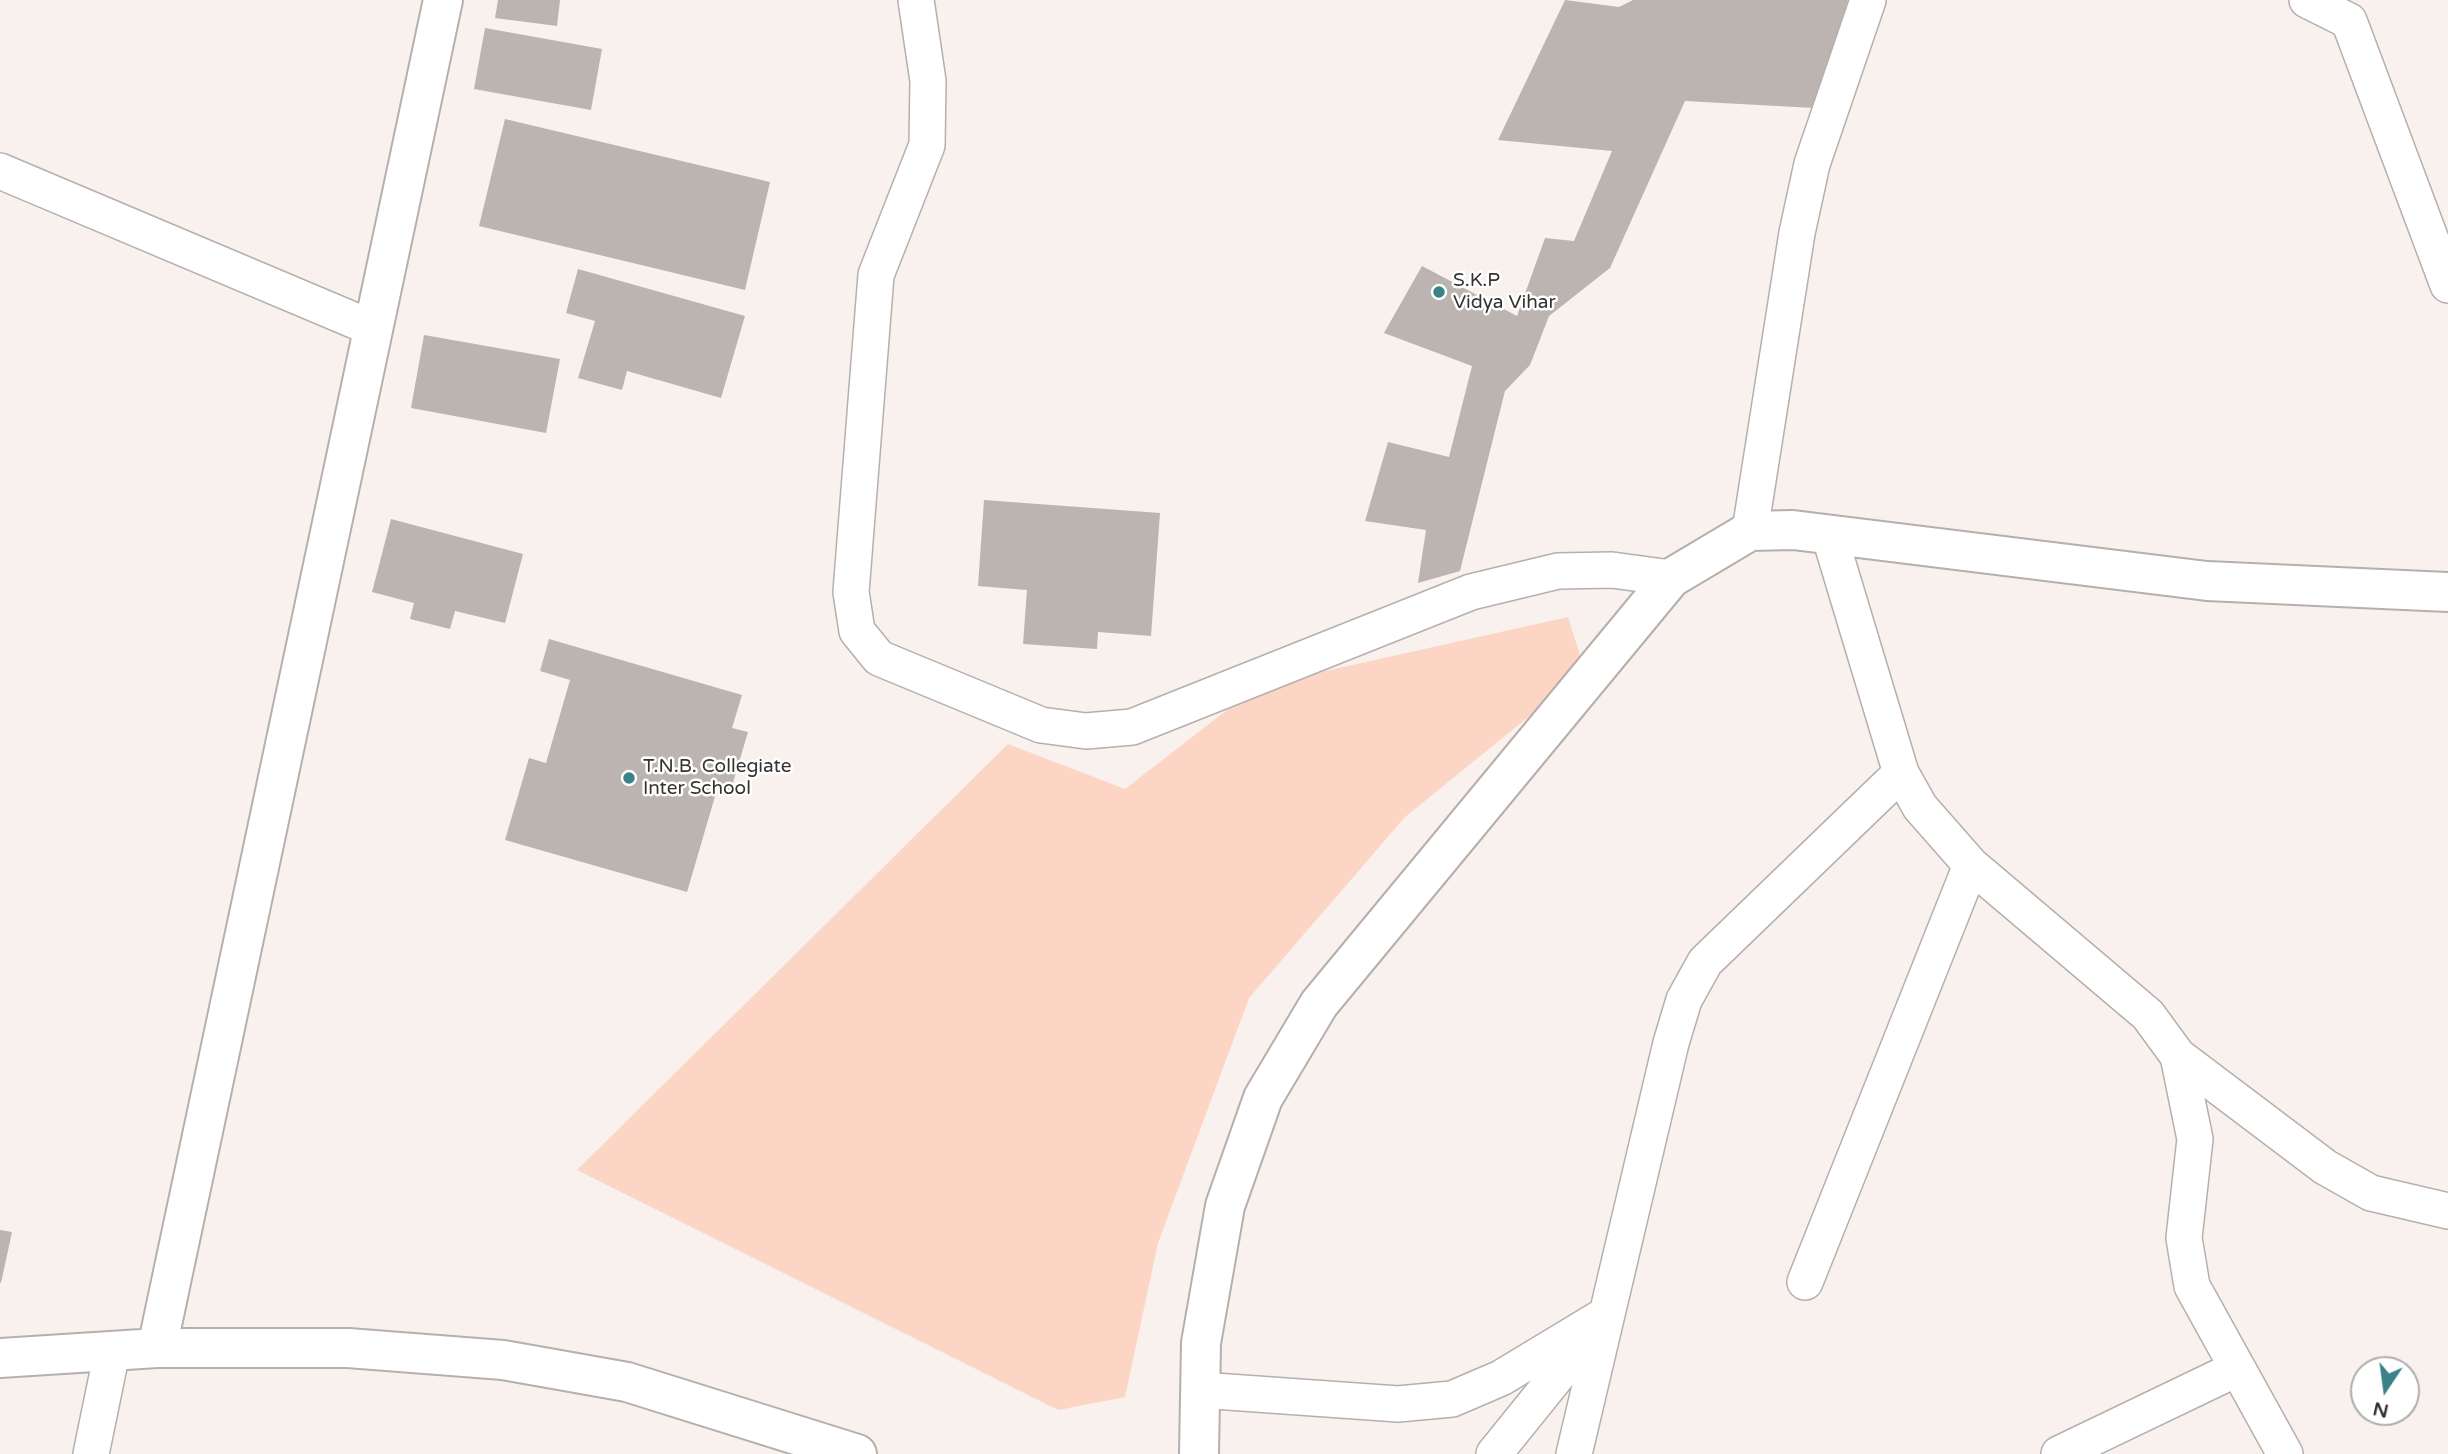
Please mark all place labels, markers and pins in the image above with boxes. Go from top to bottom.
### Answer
place label: S.K.P Vidya Vihar [1453,270,1556,314]
marker: S.K.P Vidya Vihar [1431,284,1447,300]
place label: T.N.B. Collegiate Inter School [643,756,791,800]
marker: T.N.B. Collegiate Inter School [621,770,637,786]

